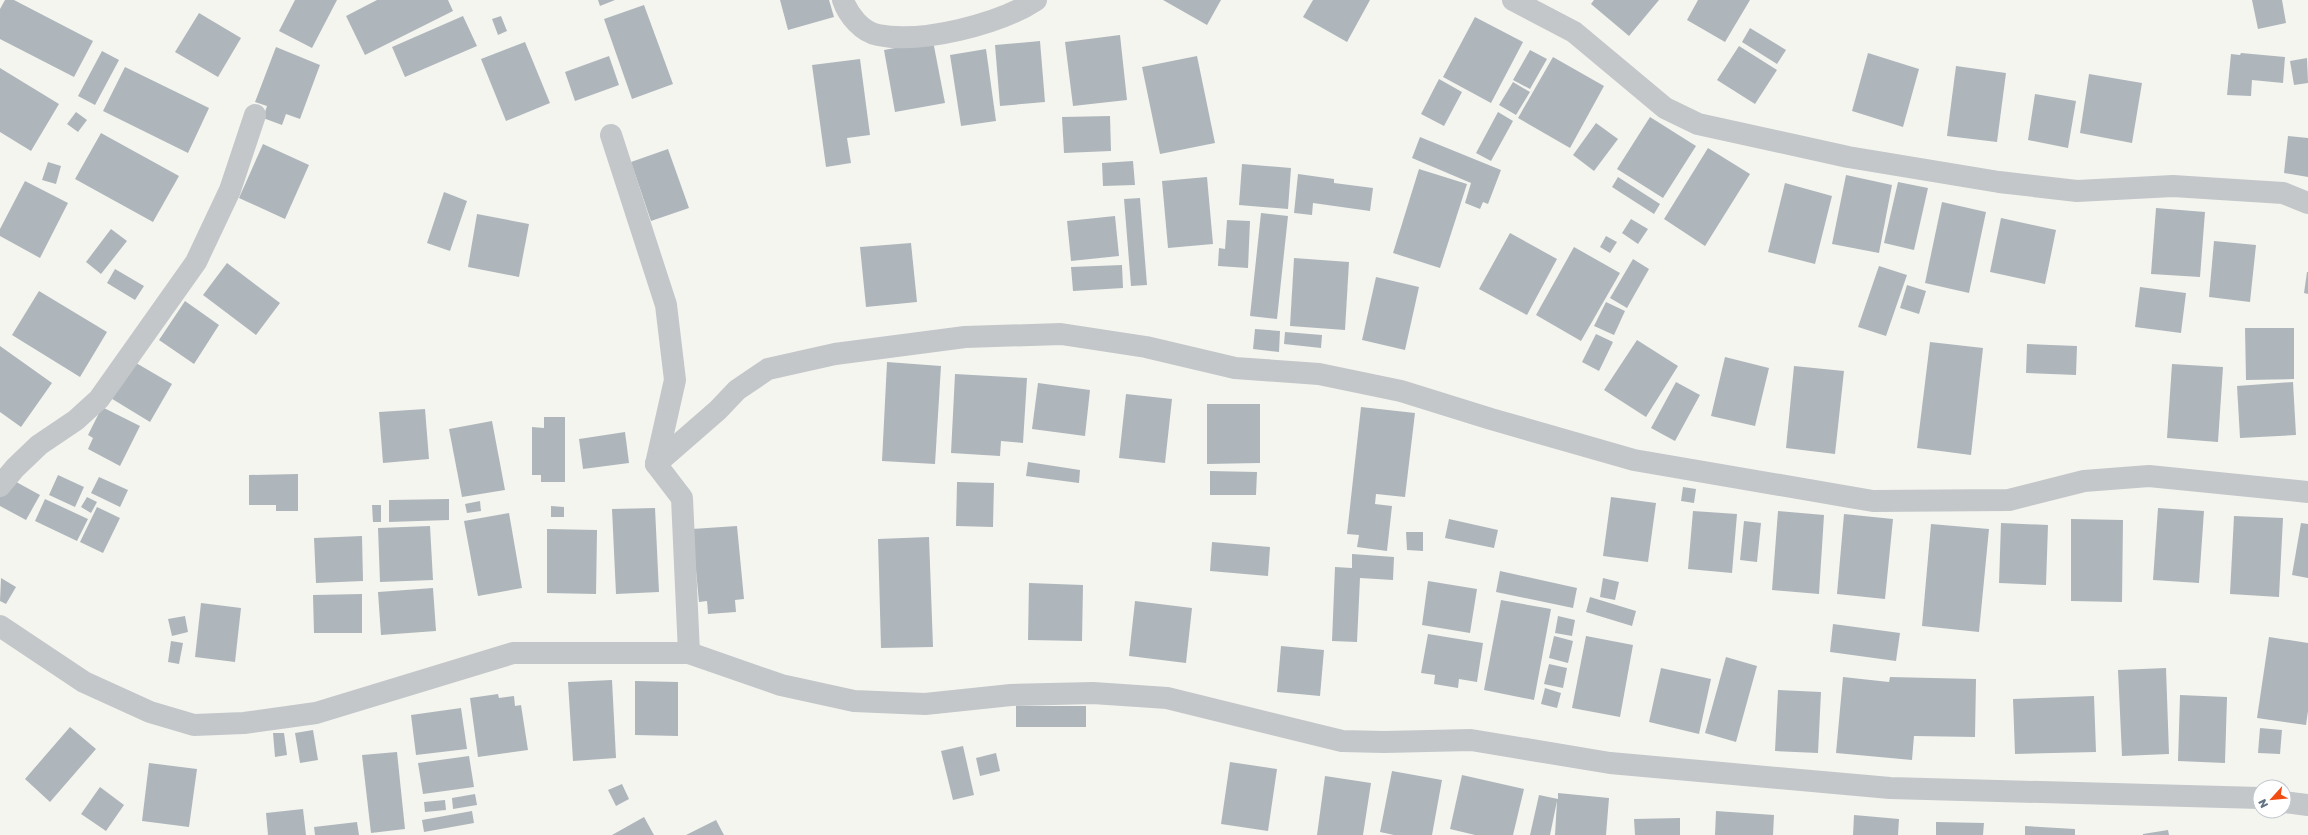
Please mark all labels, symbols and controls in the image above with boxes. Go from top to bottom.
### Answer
north arrow [2252,779,2292,819]
text: N [2255,797,2270,810]

